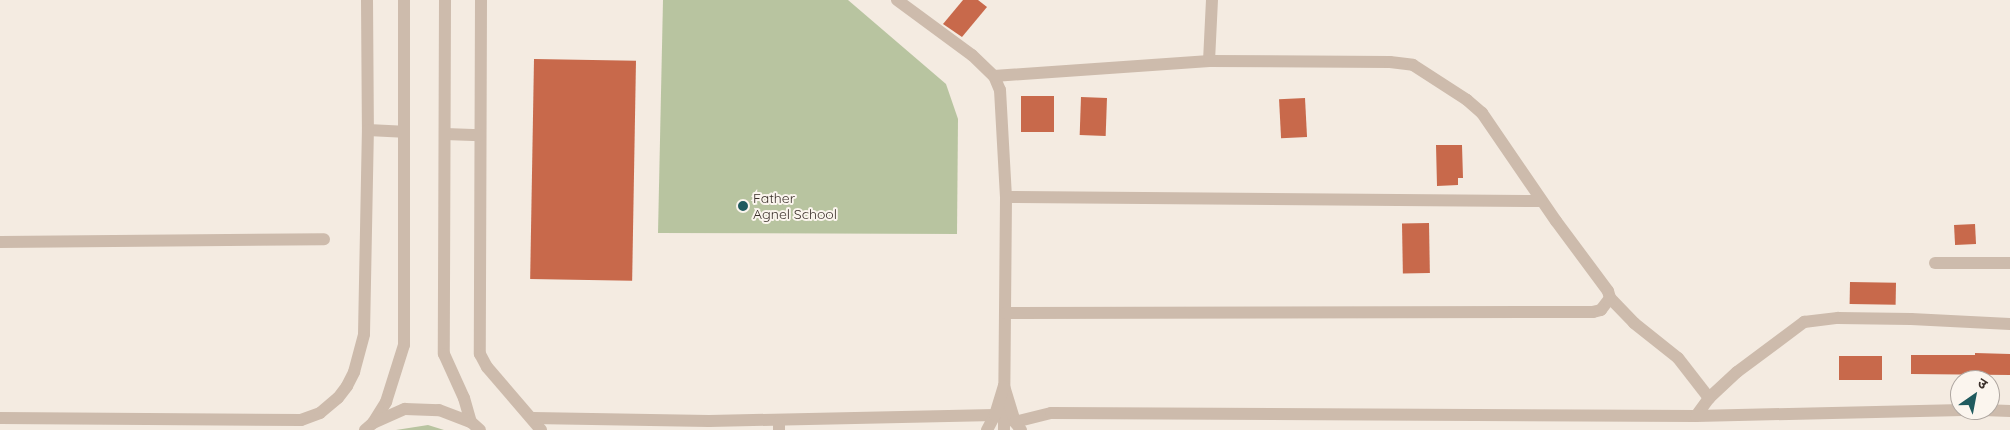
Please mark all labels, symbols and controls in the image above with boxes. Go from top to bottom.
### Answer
place label: Father Agnel School [753,190,837,222]
marker: Father Agnel School [737,200,749,212]
north arrow [1950,370,2000,420]
text: उ [1974,373,1991,393]

